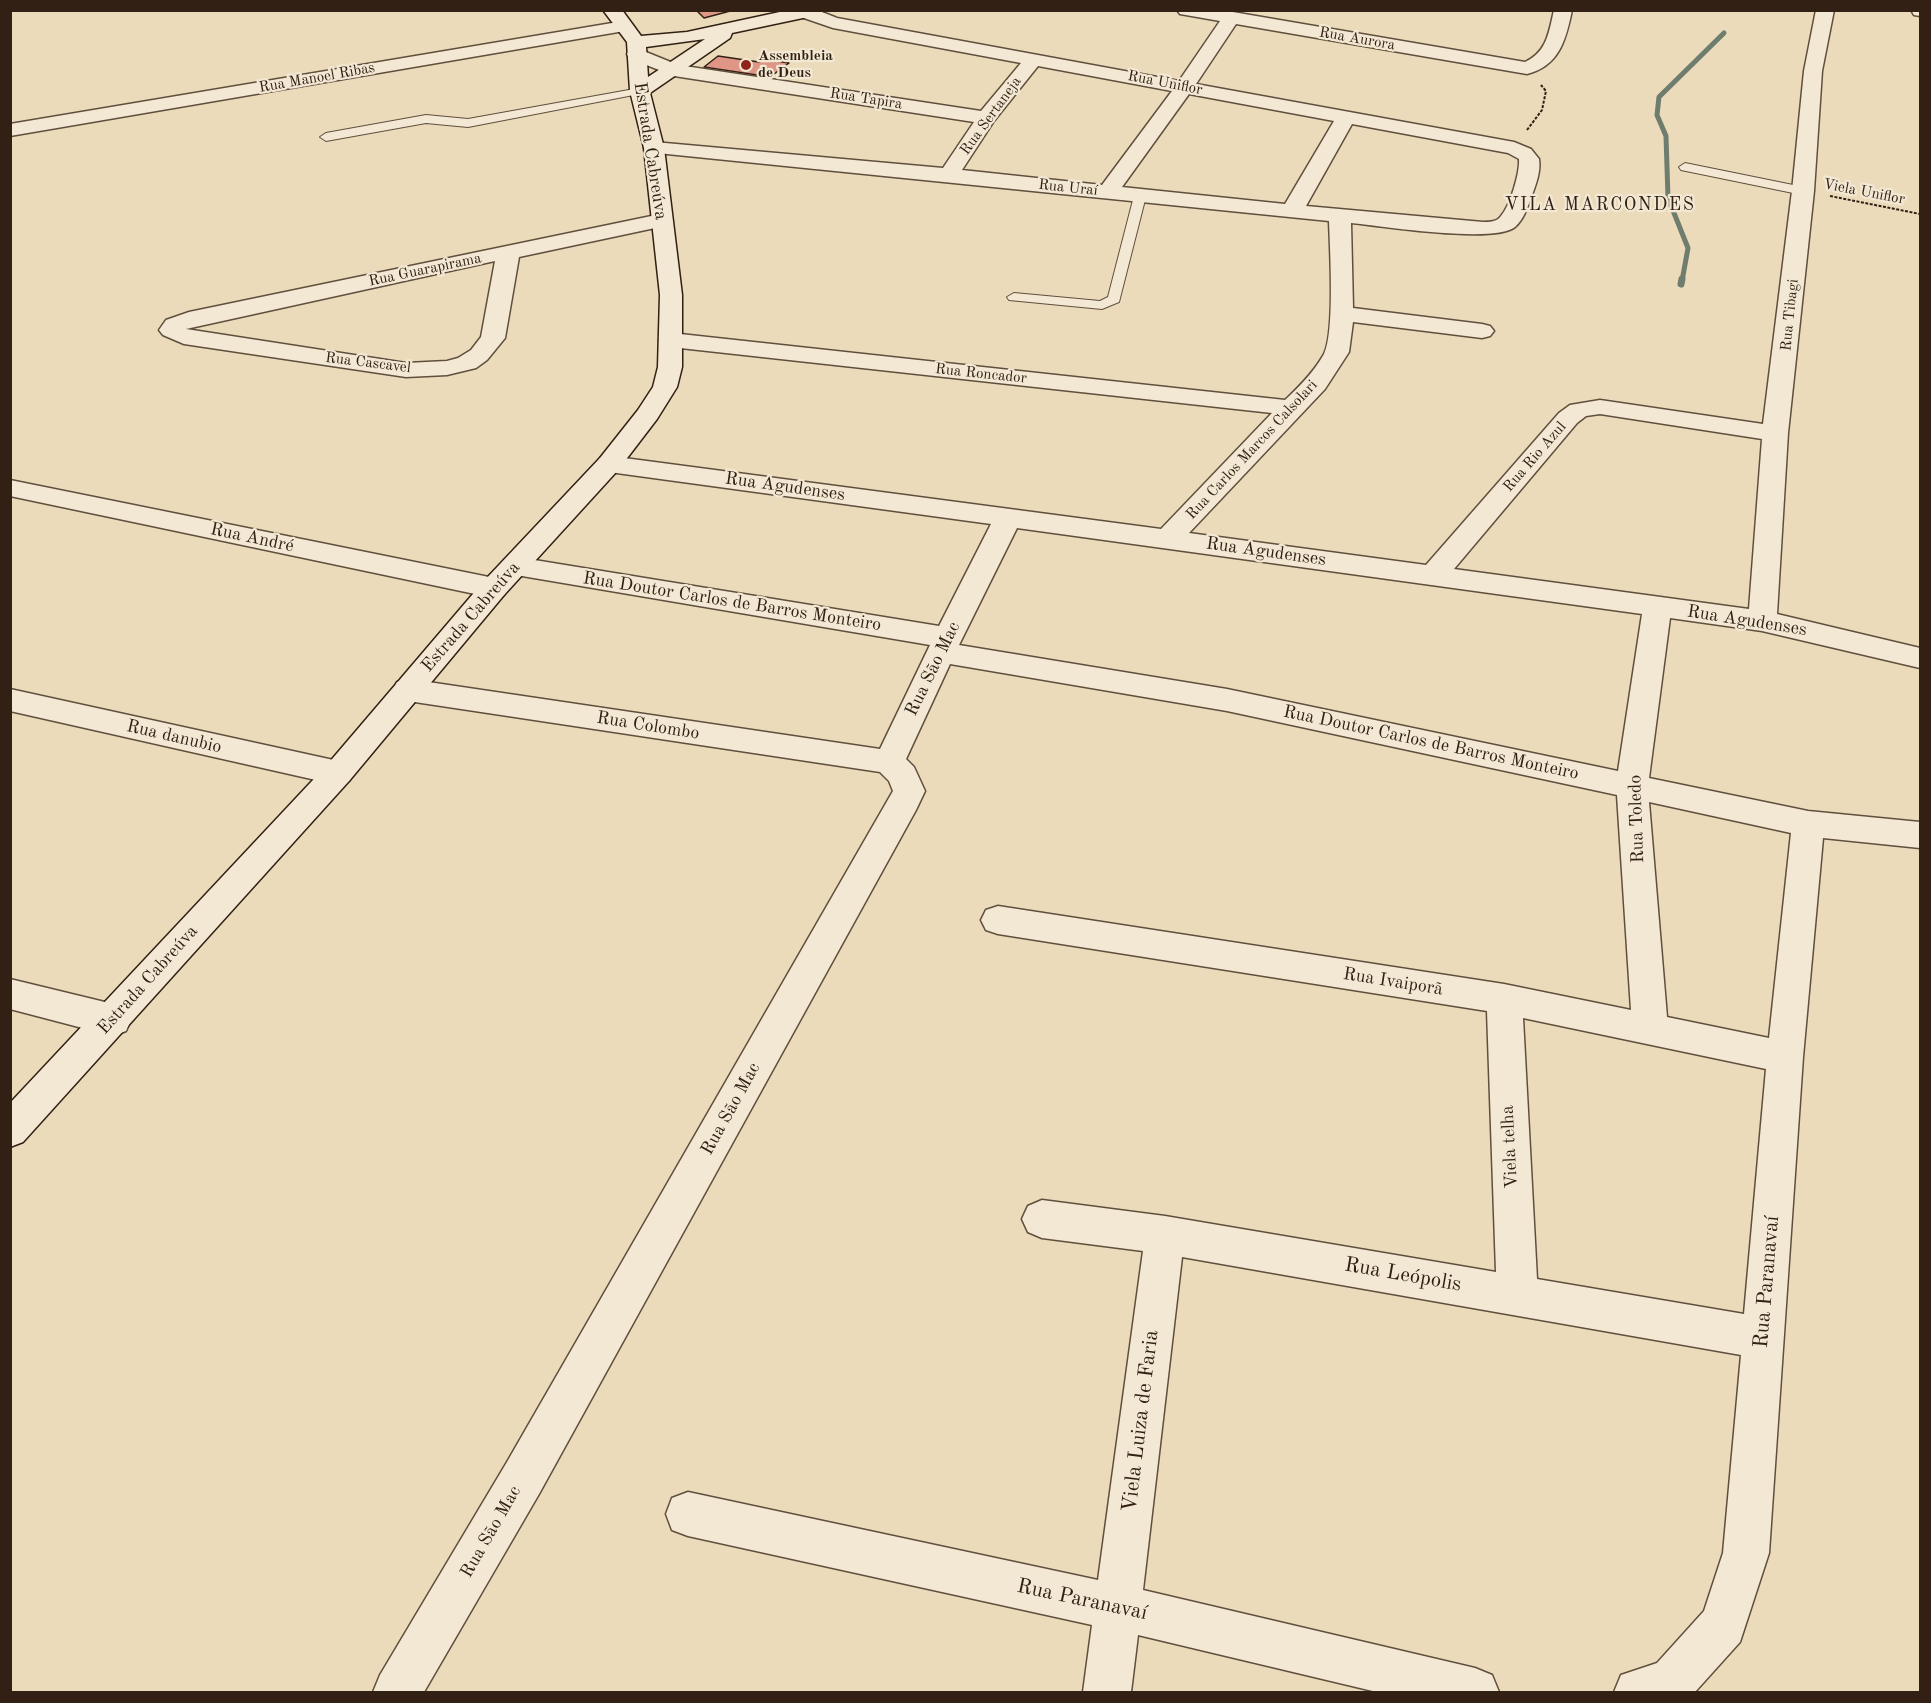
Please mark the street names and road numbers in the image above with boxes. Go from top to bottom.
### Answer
street label: Rua Aurora [1318,23,1396,55]
street label: Rua Manoel Ribas [258,59,376,97]
street label: Rua Uniflor [1126,67,1204,99]
street label: Rua Sertaneja [957,73,1025,159]
street label: Estrada Cabreúva [628,80,672,222]
street label: Rua Tapira [829,84,903,114]
street label: Viela Uniflor [1822,175,1906,209]
street label: Rua Uraí [1037,176,1099,200]
street label: Rua Guarapirama [367,249,483,291]
street label: Rua Tibagi [1777,278,1803,352]
street label: Rua Cascavel [324,349,412,377]
street label: Rua Roncador [934,360,1028,388]
street label: Rua Carlos Marcos Calsolari [1183,377,1321,523]
street label: Rua Rio Azul [1500,418,1570,496]
street label: Rua Agudenses [724,468,846,506]
street label: Rua André [208,519,296,557]
street label: Rua Agudenses [1205,533,1327,571]
street label: Estrada Cabreúva [417,557,525,677]
street label: Rua Doutor Carlos de Barros Monteiro [581,568,883,636]
street label: Rua Agudenses [1686,601,1808,641]
street label: Rua São Mac [901,618,965,720]
street label: Rua Doutor Carlos de Barros Monteiro [1281,701,1581,785]
street label: Rua Colombo [595,707,701,745]
street label: Rua danubio [124,716,224,758]
street label: Rua Toledo [1625,774,1649,864]
street label: Estrada Cabreúva [93,921,203,1039]
street label: Rua Ivaiporã [1342,963,1444,1001]
street label: Rua São Mac [697,1059,765,1159]
street label: Viela telha [1497,1105,1523,1189]
street label: Rua Paranavaí [1749,1215,1785,1349]
street label: Rua Leópolis [1343,1252,1463,1298]
street label: Viela Luiza de Faria [1117,1328,1165,1514]
street label: Rua São Mac [456,1482,526,1582]
street label: Rua Paranavaí [1014,1574,1150,1626]

